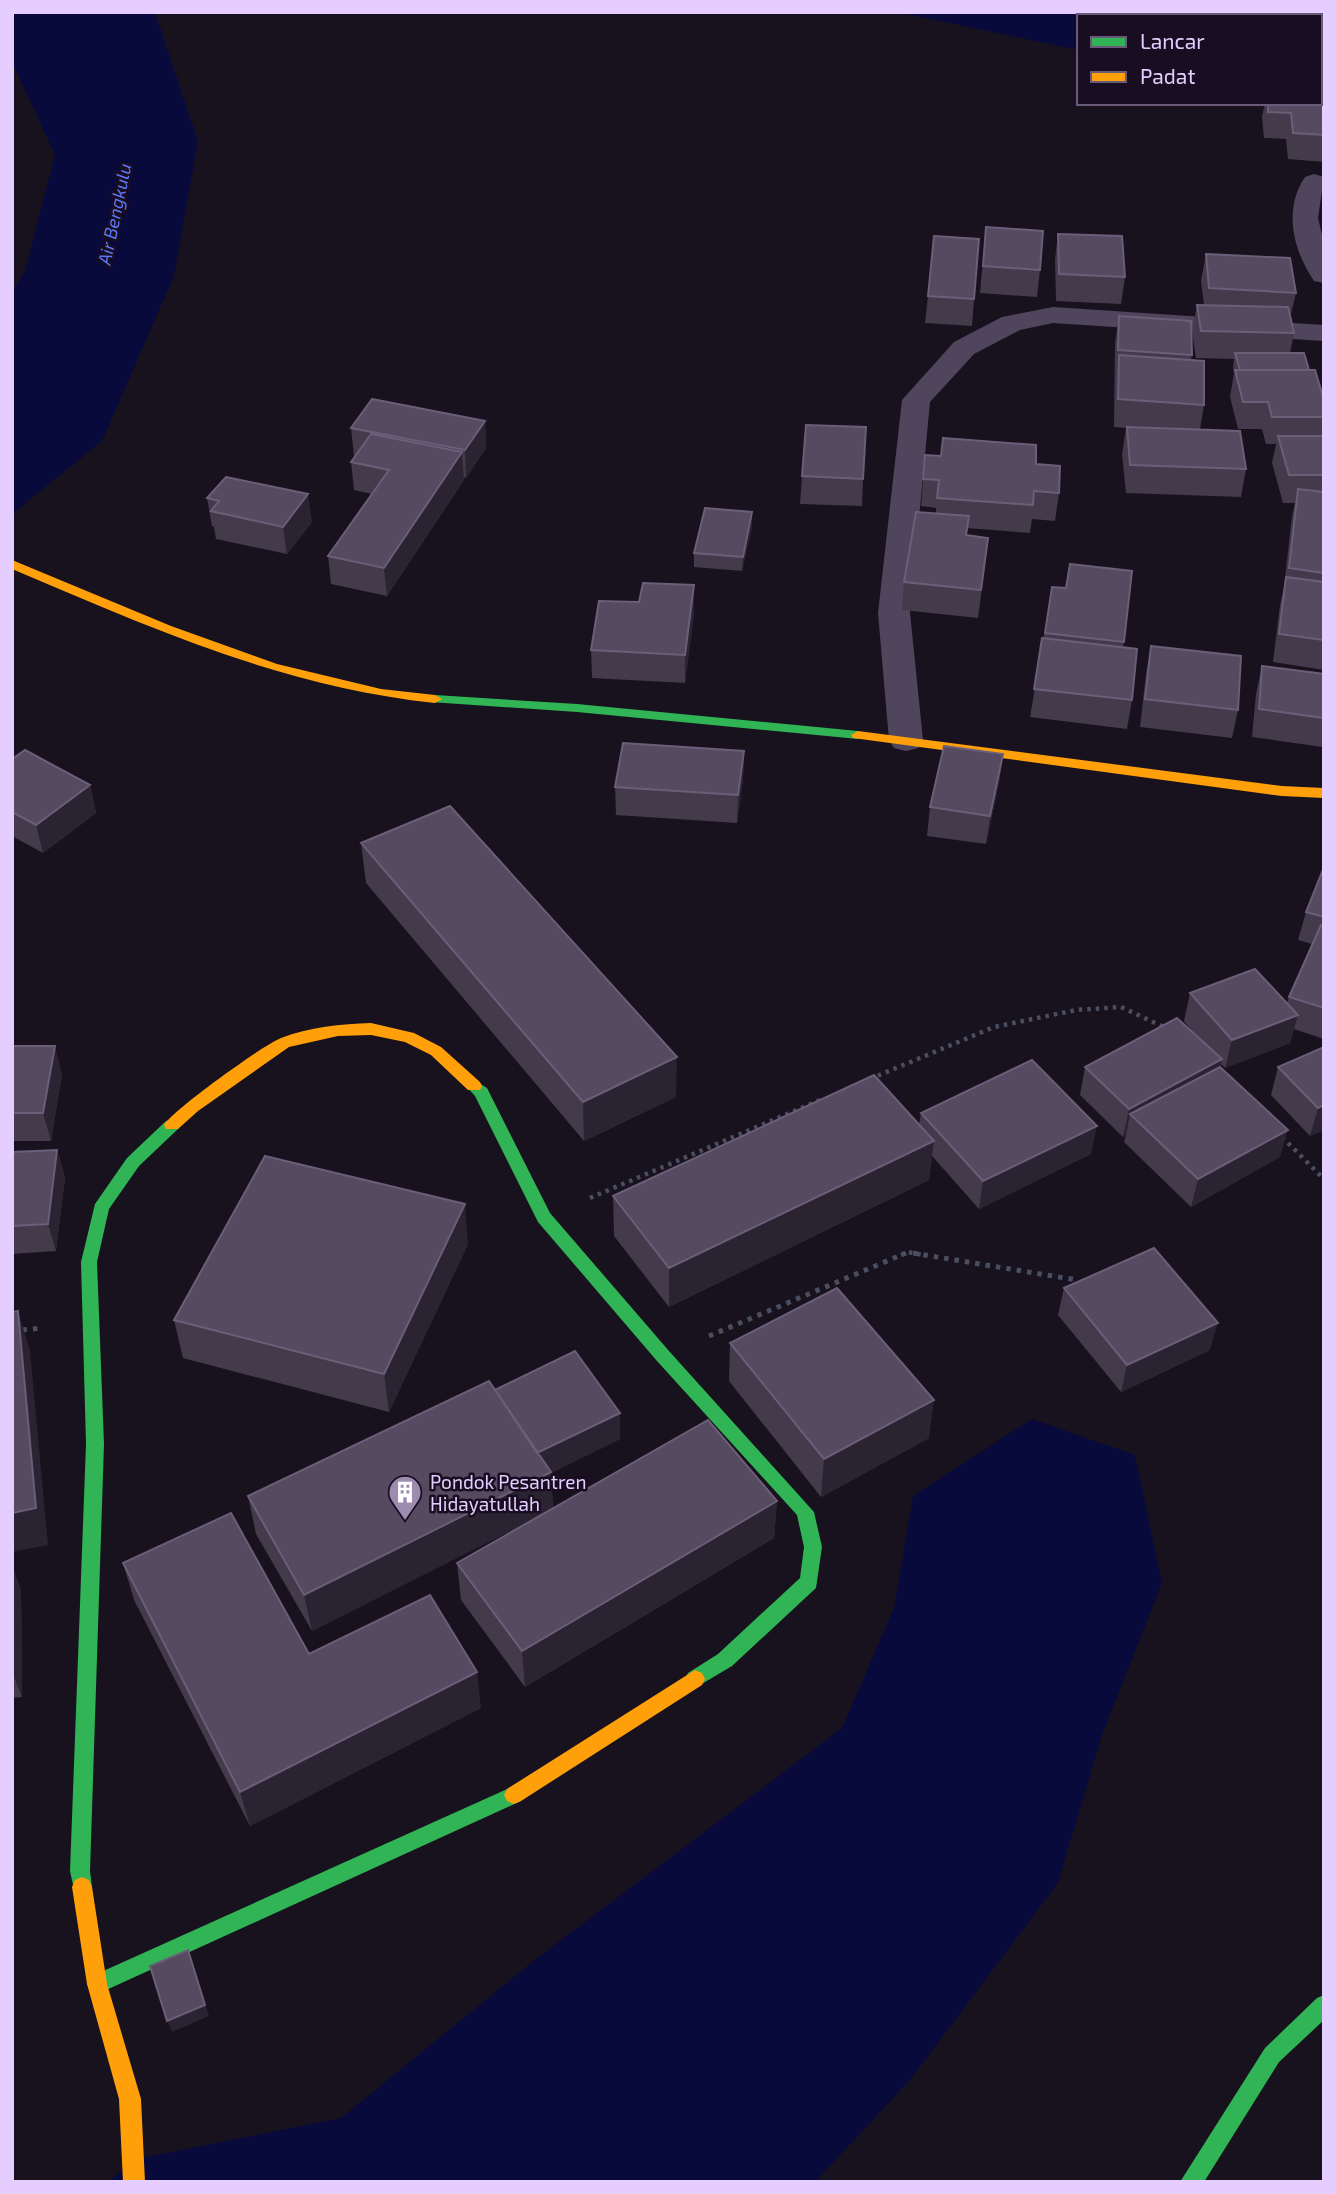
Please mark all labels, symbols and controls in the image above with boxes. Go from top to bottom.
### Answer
legend [1077,14,1322,105]
text: Lancar [1140,28,1205,53]
text: Padat [1140,63,1195,88]
water label: Air Bengkulu [92,161,135,268]
place label: Pondok Pesantren Hidayatullah [430,1470,587,1515]
building icon: Pondok Pesantren Hidayatullah [386,1473,424,1522]

